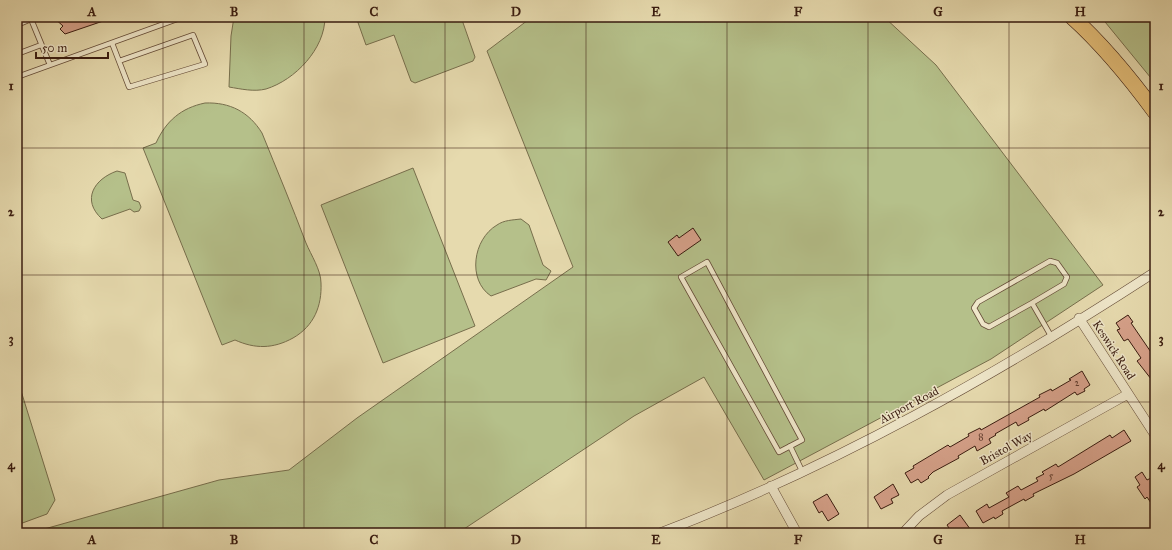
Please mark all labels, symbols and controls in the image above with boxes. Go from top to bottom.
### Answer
text: A [87,4,97,20]
text: B [230,4,239,20]
text: C [370,4,379,20]
text: D [511,4,521,20]
text: E [651,4,661,20]
text: F [794,4,803,20]
text: G [933,4,943,20]
text: H [1074,4,1086,20]
scale bar [36,34,108,60]
text: 50 m [42,41,67,55]
text: 1 [8,78,14,94]
text: 1 [1158,78,1164,94]
text: 2 [8,204,15,220]
text: 2 [1158,204,1165,220]
street label: Keswick Road [1090,318,1138,382]
text: 3 [8,331,14,347]
text: 3 [1158,331,1164,347]
house number: 2 [1075,377,1080,389]
street label: Airport Road [876,384,941,427]
street label: Bristol Way [977,428,1035,468]
house number: 8 [978,431,984,443]
text: 4 [7,457,15,473]
text: 4 [1157,457,1165,473]
house number: 5 [1049,470,1054,482]
text: A [87,532,97,548]
text: B [230,532,239,548]
text: C [370,532,379,548]
text: D [511,532,521,548]
text: E [651,532,661,548]
text: F [794,532,803,548]
text: G [933,532,943,548]
text: H [1074,532,1086,548]

